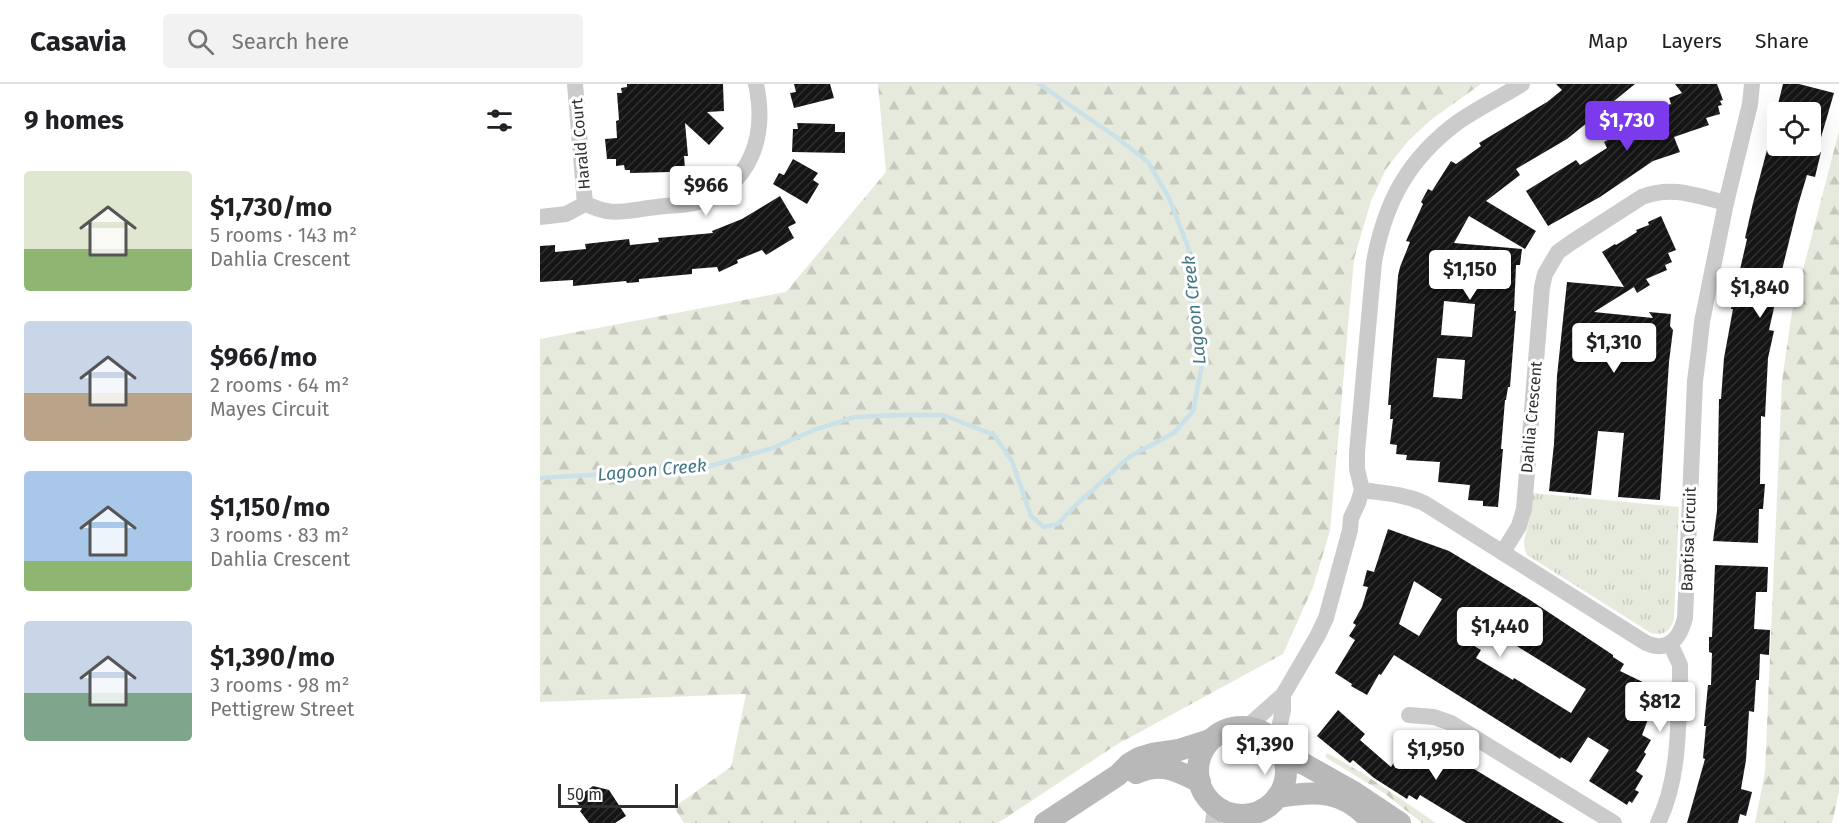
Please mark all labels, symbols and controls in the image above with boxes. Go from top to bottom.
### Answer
search box [163,14,583,68]
text: Casavia [30,25,127,58]
icon: search [184,25,217,58]
text: Search here [232,28,349,55]
text: Map [1588,28,1628,54]
text: Layers [1661,28,1722,54]
text: Share [1755,28,1809,54]
street label: Harald Court [567,97,594,190]
pin: $1,730 [1578,101,1676,152]
map controls [1767,102,1821,156]
button: locate [1767,102,1821,156]
icon: filters [483,104,516,137]
text: 9 homes [24,105,124,136]
text: $1,730 [1599,108,1655,132]
pin: $966 [670,166,742,217]
text: $966 [684,173,728,197]
text: $1,730/mo [210,192,332,223]
icon: home [72,195,144,267]
text: 5 rooms · 143 m² [210,223,357,247]
text: Dahlia Crescent [210,247,350,271]
pin: $1,150 [1421,250,1519,301]
water label: Lagoon Creek [1177,254,1211,366]
text: $1,150 [1443,257,1497,281]
pin: $1,840 [1711,268,1809,319]
text: $1,840 [1731,275,1789,299]
pin: $1,310 [1565,323,1663,374]
text: $1,310 [1586,330,1642,354]
text: $966/mo [210,342,317,373]
icon: home [72,345,144,417]
street label: Dahlia Crescent [1517,360,1546,474]
text: 2 rooms · 64 m² [210,373,349,397]
text: Mayes Circuit [210,397,329,421]
water label: Lagoon Creek [597,454,708,486]
street label: Baptisa Circuit [1677,486,1700,592]
text: $1,150/mo [210,492,330,523]
icon: home [72,495,144,567]
text: 3 rooms · 83 m² [210,523,349,547]
text: Dahlia Crescent [210,547,350,571]
pin: $1,440 [1451,607,1549,658]
text: $1,440 [1471,614,1529,638]
text: $1,390/mo [210,642,335,673]
icon: home [72,645,144,717]
text: 3 rooms · 98 m² [210,673,350,697]
pin: $812 [1624,682,1696,733]
text: $812 [1639,689,1681,713]
text: Pettigrew Street [210,697,354,721]
pin: $1,390 [1216,725,1314,776]
pin: $1,950 [1387,730,1485,781]
text: $1,390 [1236,732,1294,756]
text: $1,950 [1407,737,1465,761]
scale bar [558,781,678,808]
text: 50 m [567,785,602,804]

